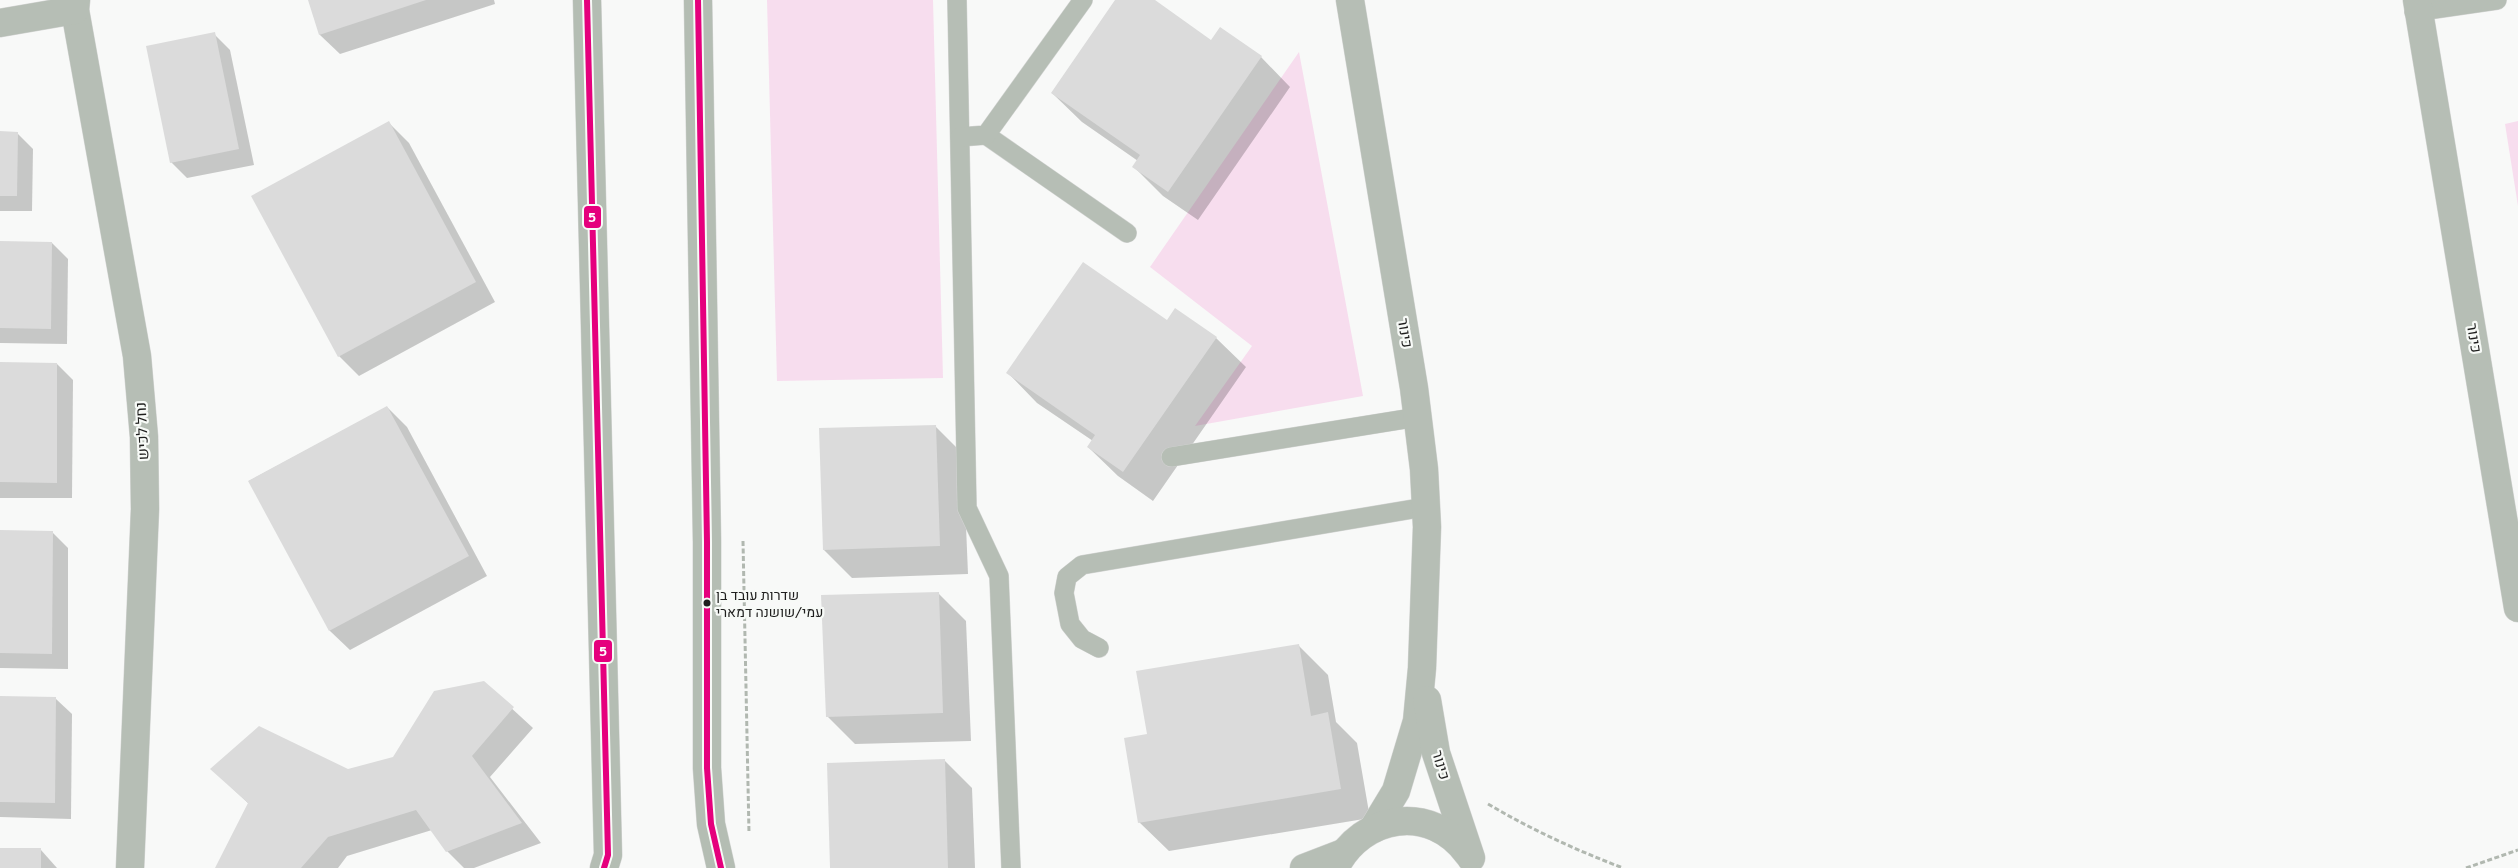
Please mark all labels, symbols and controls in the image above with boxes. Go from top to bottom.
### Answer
line badge: 5 [583,205,602,229]
text: 5 [588,210,596,227]
street label: כינור [1392,317,1415,349]
street label: כינור [2461,322,2484,354]
street label: נחל לכיש [132,401,155,460]
place label: שדרות עובד בן עמי/שושנה דמארי [716,588,823,622]
marker: שדרות עובד בן עמי/שושנה דמארי [702,598,712,608]
line badge: 5 [593,639,613,663]
text: 5 [599,644,607,661]
street label: כינור [1426,748,1453,782]

